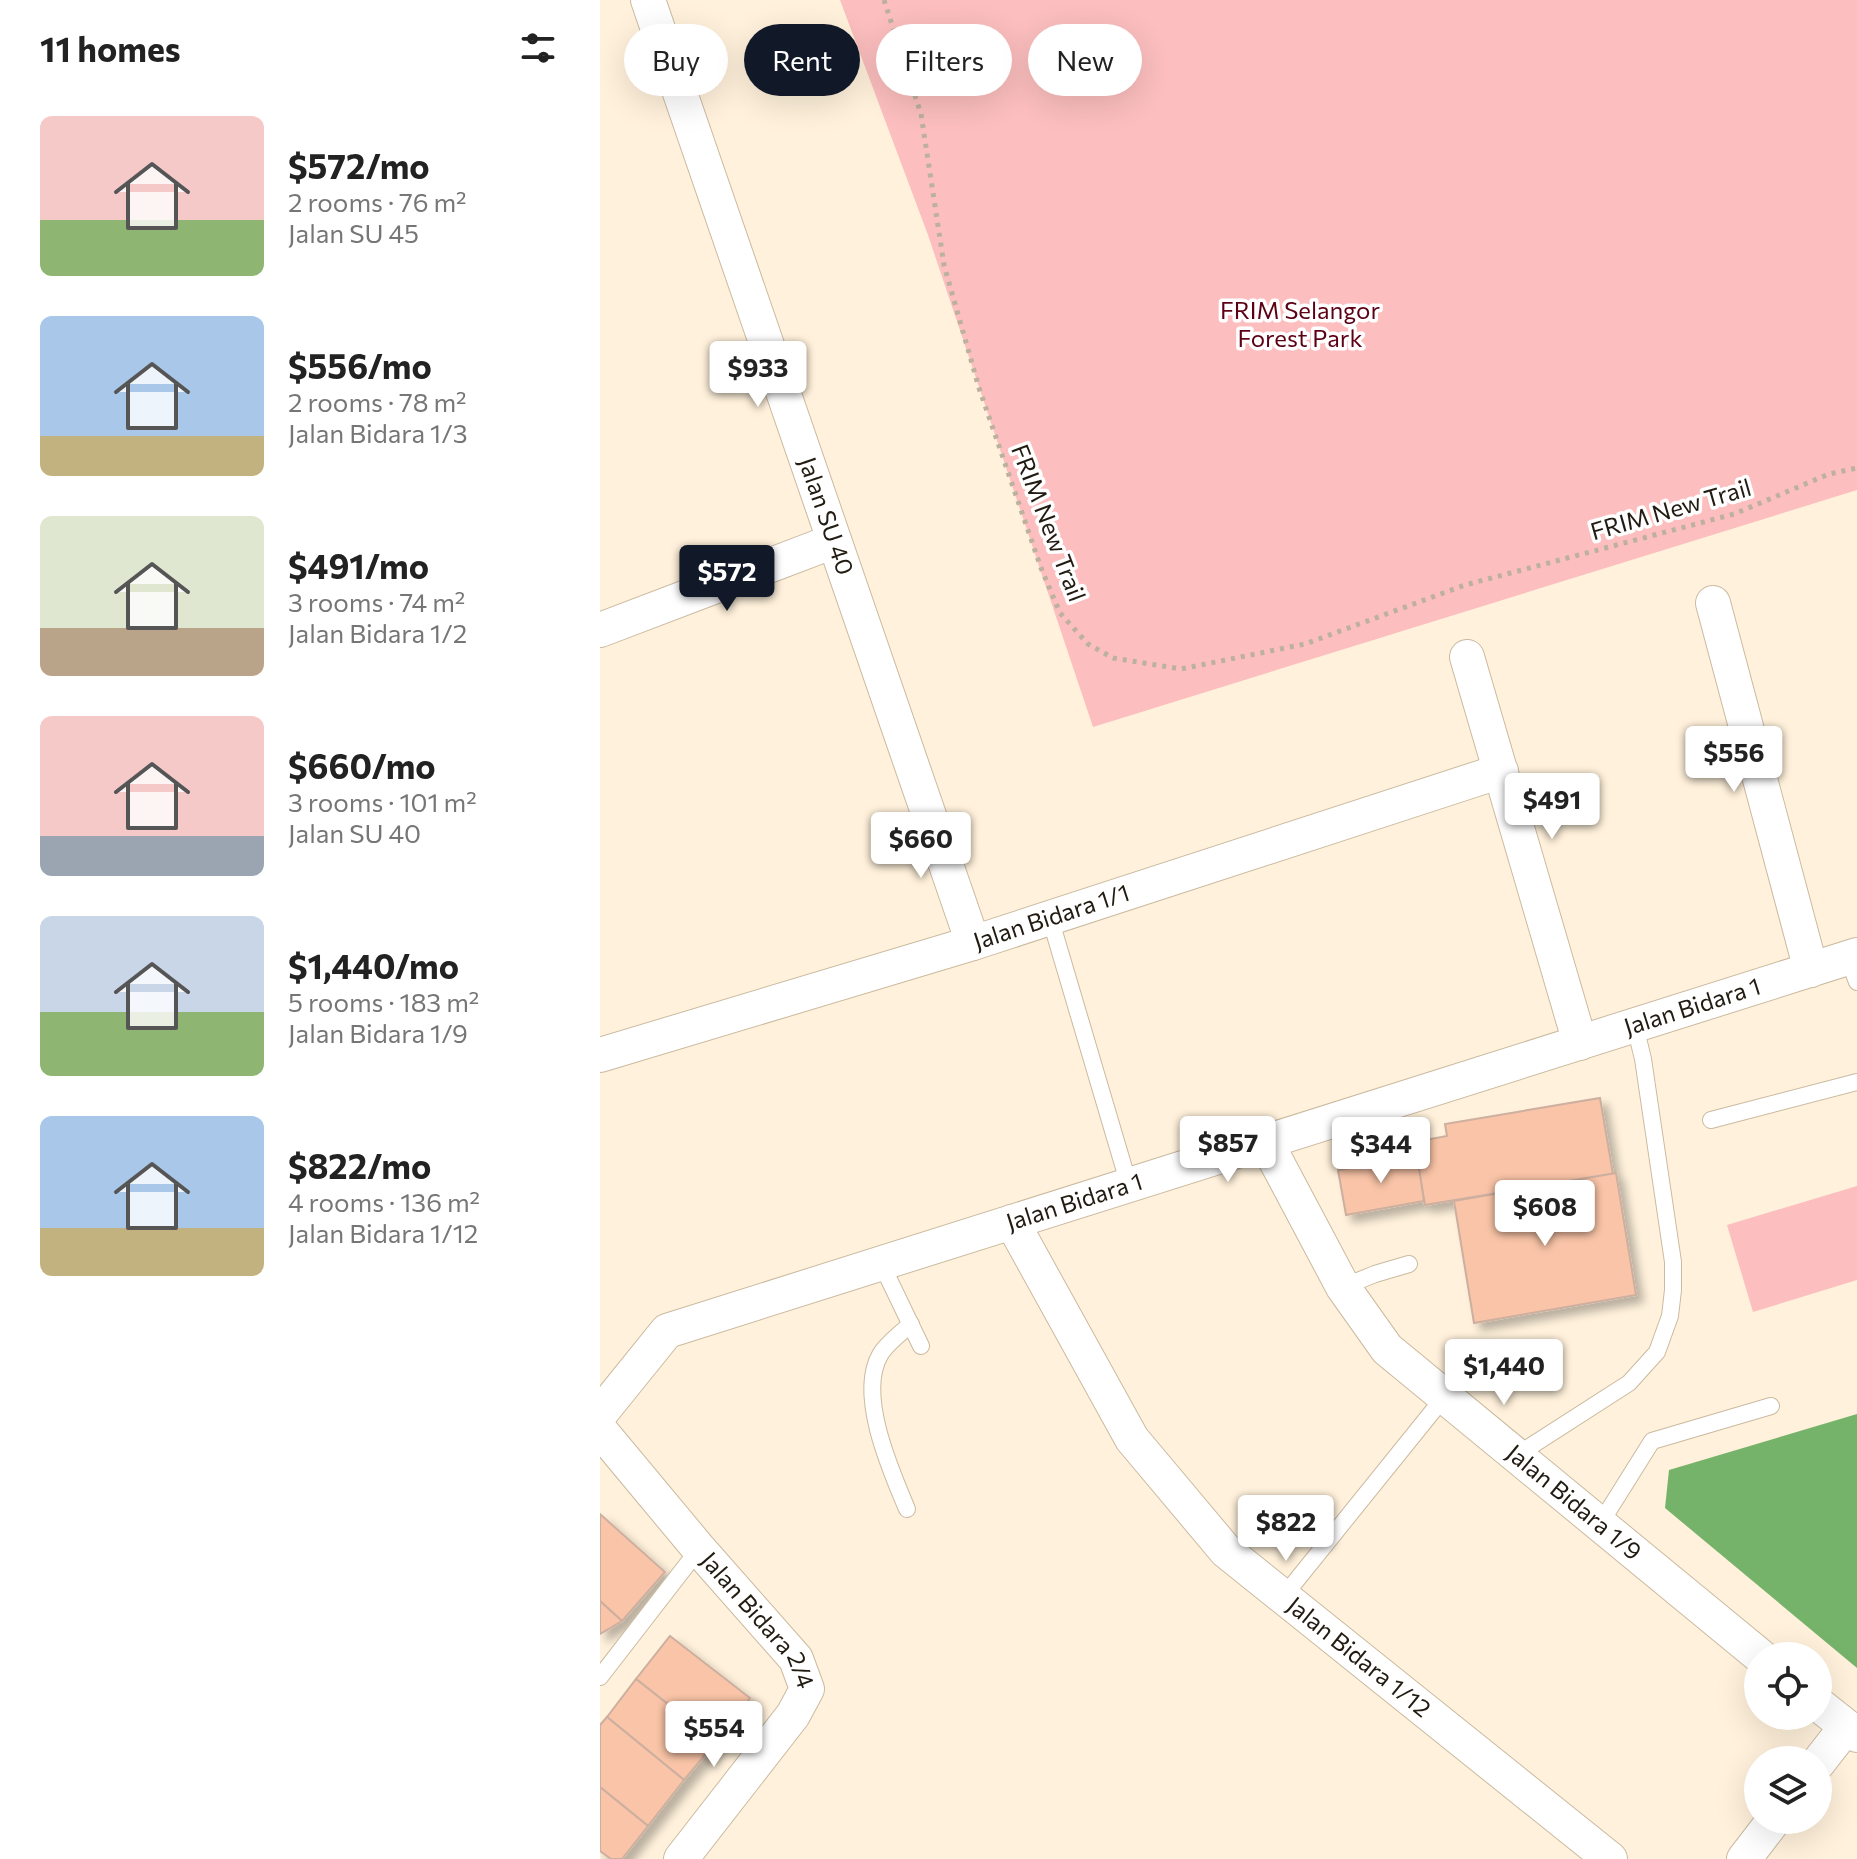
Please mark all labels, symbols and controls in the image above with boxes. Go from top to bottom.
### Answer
chip: Buy [624,24,728,96]
chip: Rent [744,24,860,96]
chip: Filters [876,24,1012,96]
chip: New [1028,24,1142,96]
icon: filters [516,26,560,70]
text: 11 homes [40,27,181,69]
text: $572/mo [288,144,430,186]
icon: home [104,148,200,244]
text: 2 rooms · 76 m² [288,186,467,217]
text: Jalan SU 45 [288,217,419,248]
park label: FRIM Selangor Forest Park [1220,295,1380,352]
pin: $933 [711,341,805,409]
text: $556/mo [288,344,432,386]
icon: home [104,348,200,444]
text: $933 [728,351,788,382]
text: 2 rooms · 78 m² [288,386,467,417]
text: Jalan Bidara 1/3 [288,417,468,448]
street label: FRIM New Trail [1006,440,1093,605]
street label: Jalan SU 40 [794,453,861,579]
street label: FRIM New Trail [1587,472,1754,545]
text: $491/mo [288,544,429,586]
pin: $572 [680,545,774,613]
icon: home [104,548,200,644]
text: $572 [697,555,757,586]
text: 3 rooms · 74 m² [288,586,465,617]
text: Jalan Bidara 1/2 [288,617,467,648]
pin: $556 [1687,726,1781,794]
text: $556 [1703,736,1765,767]
text: $660/mo [288,744,436,786]
icon: home [104,748,200,844]
pin: $491 [1505,773,1599,841]
text: $491 [1523,783,1581,814]
text: 3 rooms · 101 m² [288,786,477,817]
pin: $660 [874,812,968,880]
text: Jalan SU 40 [288,817,421,848]
text: $660 [889,822,953,853]
street label: Jalan Bidara 1/1 [969,877,1133,955]
text: $1,440/mo [288,944,459,986]
icon: home [104,948,200,1044]
street label: Jalan Bidara 1 [1620,970,1764,1041]
text: 5 rooms · 183 m² [288,986,479,1017]
text: Jalan Bidara 1/9 [288,1017,468,1048]
pin: $857 [1181,1116,1275,1184]
pin: $344 [1334,1117,1428,1185]
text: $857 [1198,1126,1258,1157]
text: $344 [1350,1127,1412,1158]
text: $822/mo [288,1144,431,1186]
icon: home [104,1148,200,1244]
street label: Jalan Bidara 1 [1002,1166,1146,1236]
pin: $608 [1498,1180,1592,1248]
text: 4 rooms · 136 m² [288,1186,480,1217]
text: $608 [1513,1190,1577,1221]
text: Jalan Bidara 1/12 [288,1217,478,1248]
pin: $1,440 [1439,1339,1569,1407]
text: $1,440 [1463,1349,1545,1380]
street label: Jalan Bidara 1/9 [1501,1438,1648,1565]
pin: $822 [1239,1495,1333,1563]
text: $822 [1256,1505,1316,1536]
street label: Jalan Bidara 2/4 [695,1545,821,1692]
street label: Jalan Bidara 1/12 [1282,1590,1437,1722]
map controls [1744,1642,1832,1834]
button: locate [1744,1642,1832,1730]
pin: $554 [667,1701,761,1769]
text: $554 [683,1711,745,1742]
button: layers [1744,1746,1832,1834]

